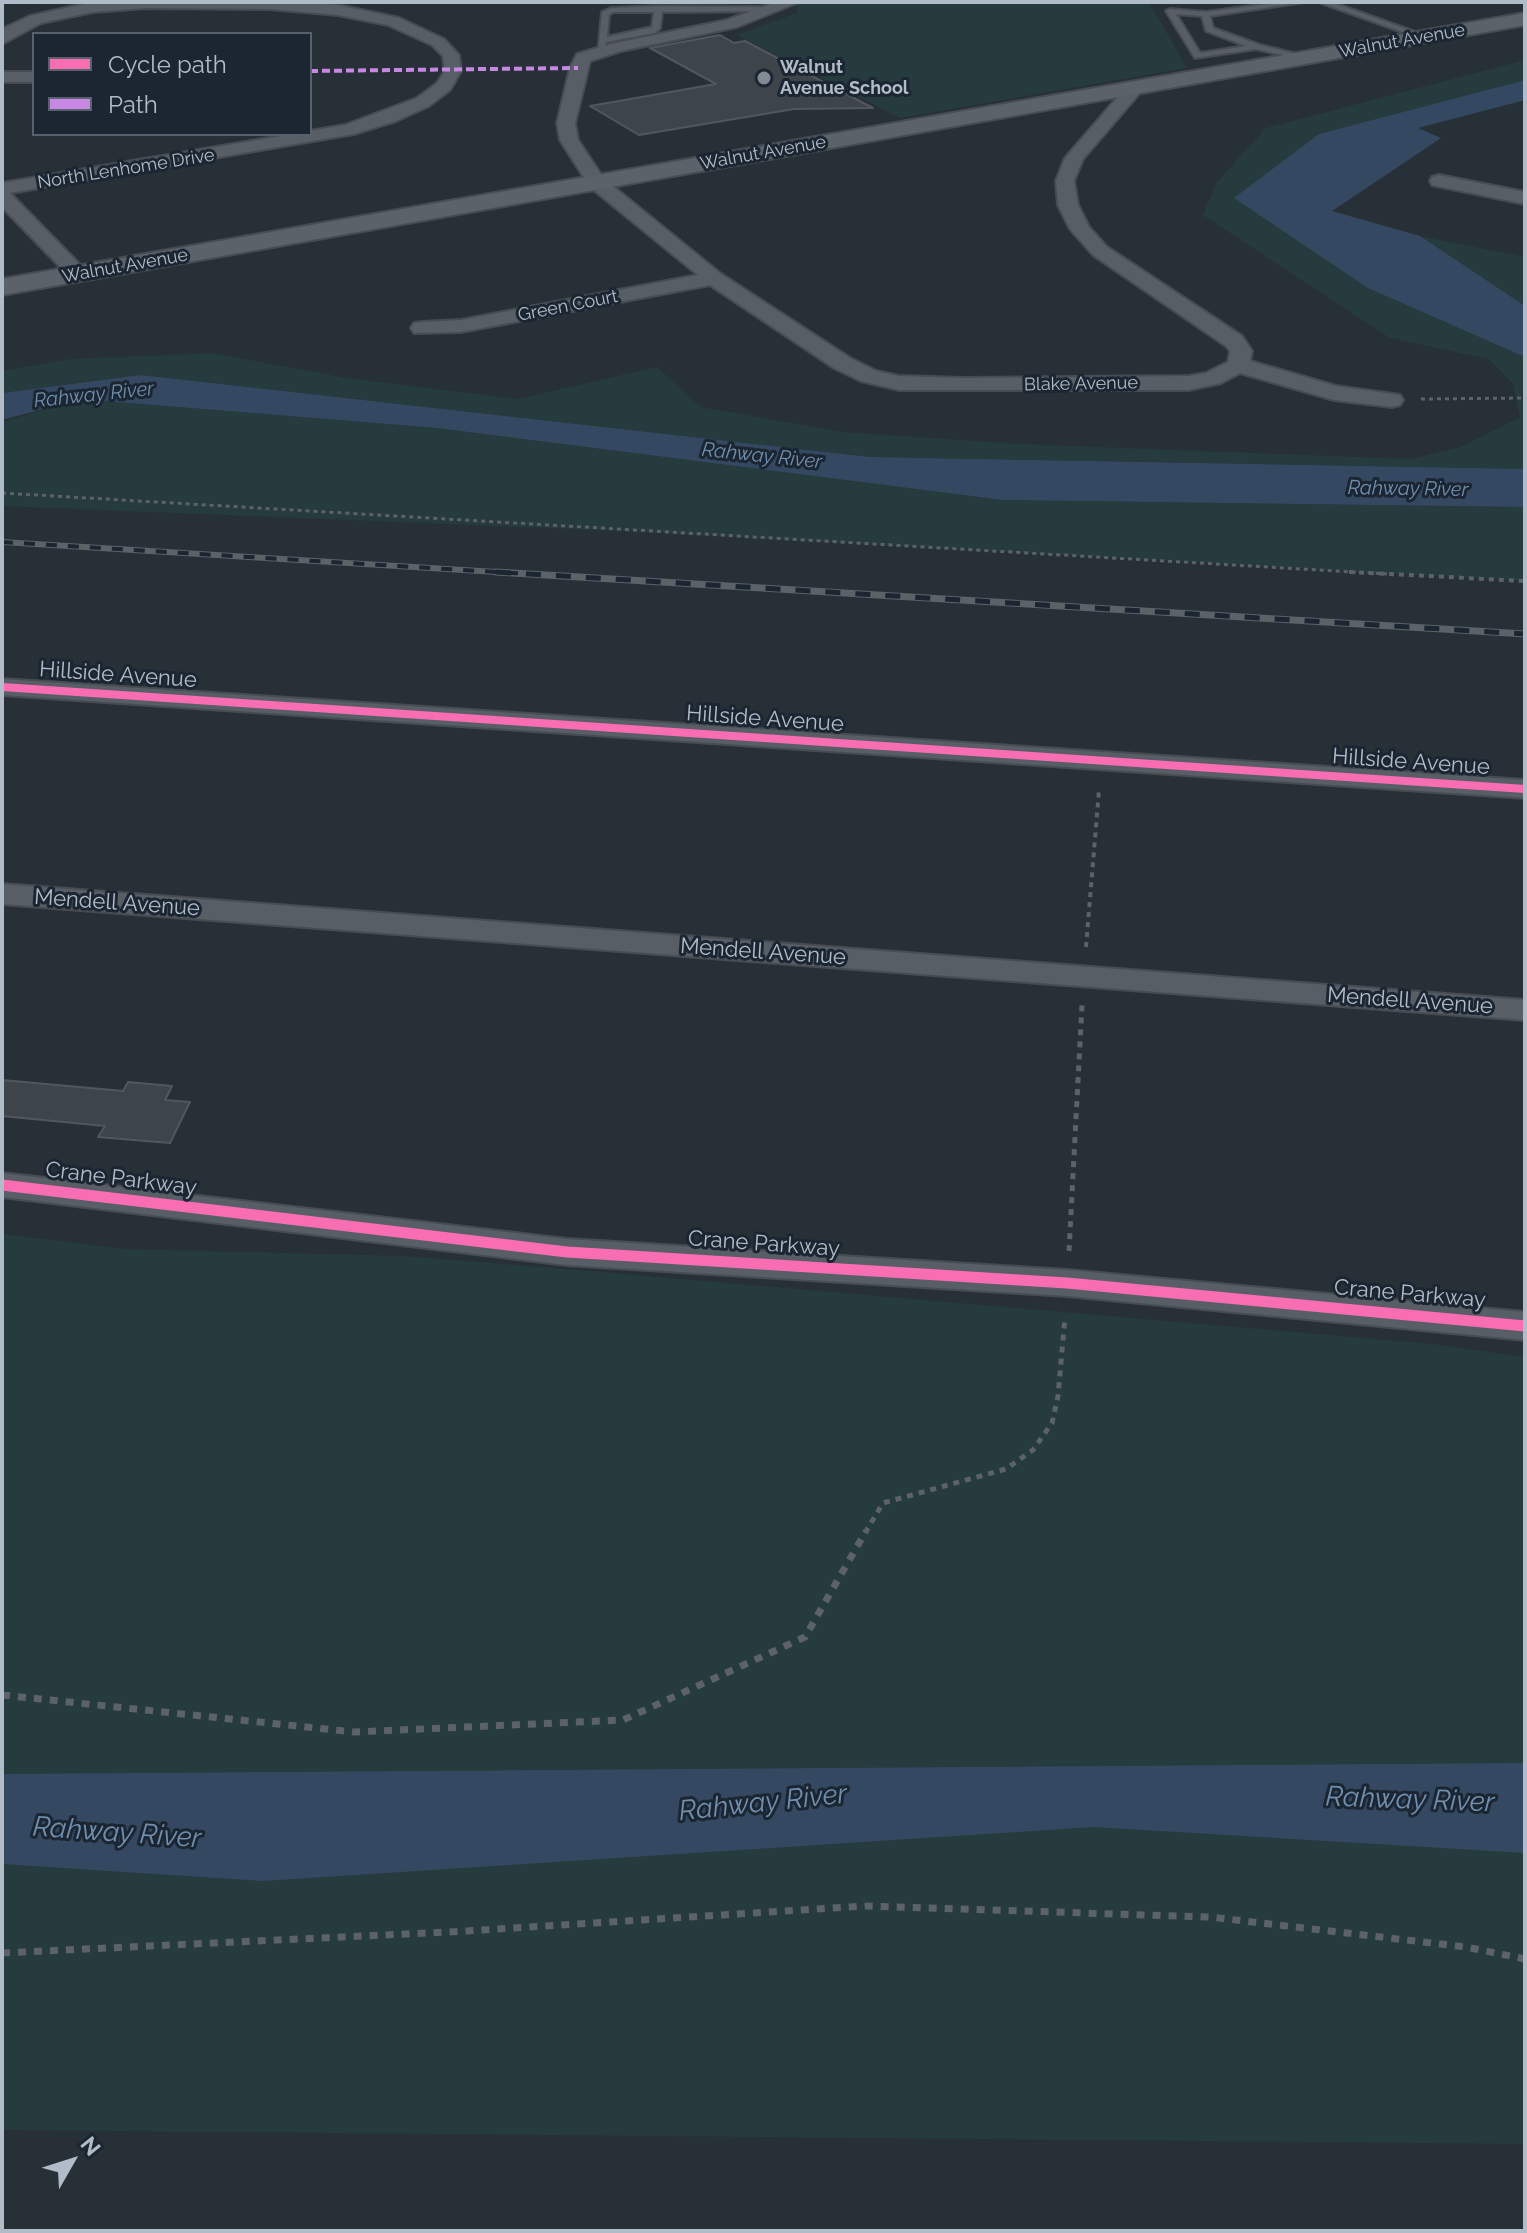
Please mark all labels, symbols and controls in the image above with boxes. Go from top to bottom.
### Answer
street label: Walnut Avenue [1337,19,1467,63]
legend [32,32,312,136]
text: Cycle path [108,50,227,79]
place label: Walnut Avenue School [780,57,909,100]
marker: Walnut Avenue School [755,69,773,87]
text: Path [108,90,158,119]
street label: Walnut Avenue [698,131,828,175]
street label: North Lenhome Drive [36,144,216,194]
street label: Walnut Avenue [60,244,190,288]
street label: Green Court [516,286,620,326]
street label: Blake Avenue [1024,372,1138,396]
water label: Rahway River [33,377,155,413]
water label: Rahway River [701,438,823,474]
water label: Rahway River [1347,476,1469,502]
street label: Hillside Avenue [38,656,198,694]
street label: Hillside Avenue [685,700,845,738]
street label: Hillside Avenue [1331,743,1491,781]
street label: Mendell Avenue [33,884,201,922]
street label: Mendell Avenue [679,933,847,971]
street label: Mendell Avenue [1326,982,1494,1020]
street label: Crane Parkway [44,1157,198,1201]
street label: Crane Parkway [687,1226,841,1262]
street label: Crane Parkway [1333,1274,1487,1314]
water label: Rahway River [677,1777,849,1829]
water label: Rahway River [1325,1780,1495,1820]
water label: Rahway River [32,1810,202,1856]
north arrow [32,2121,112,2201]
text: N [75,2131,106,2161]

